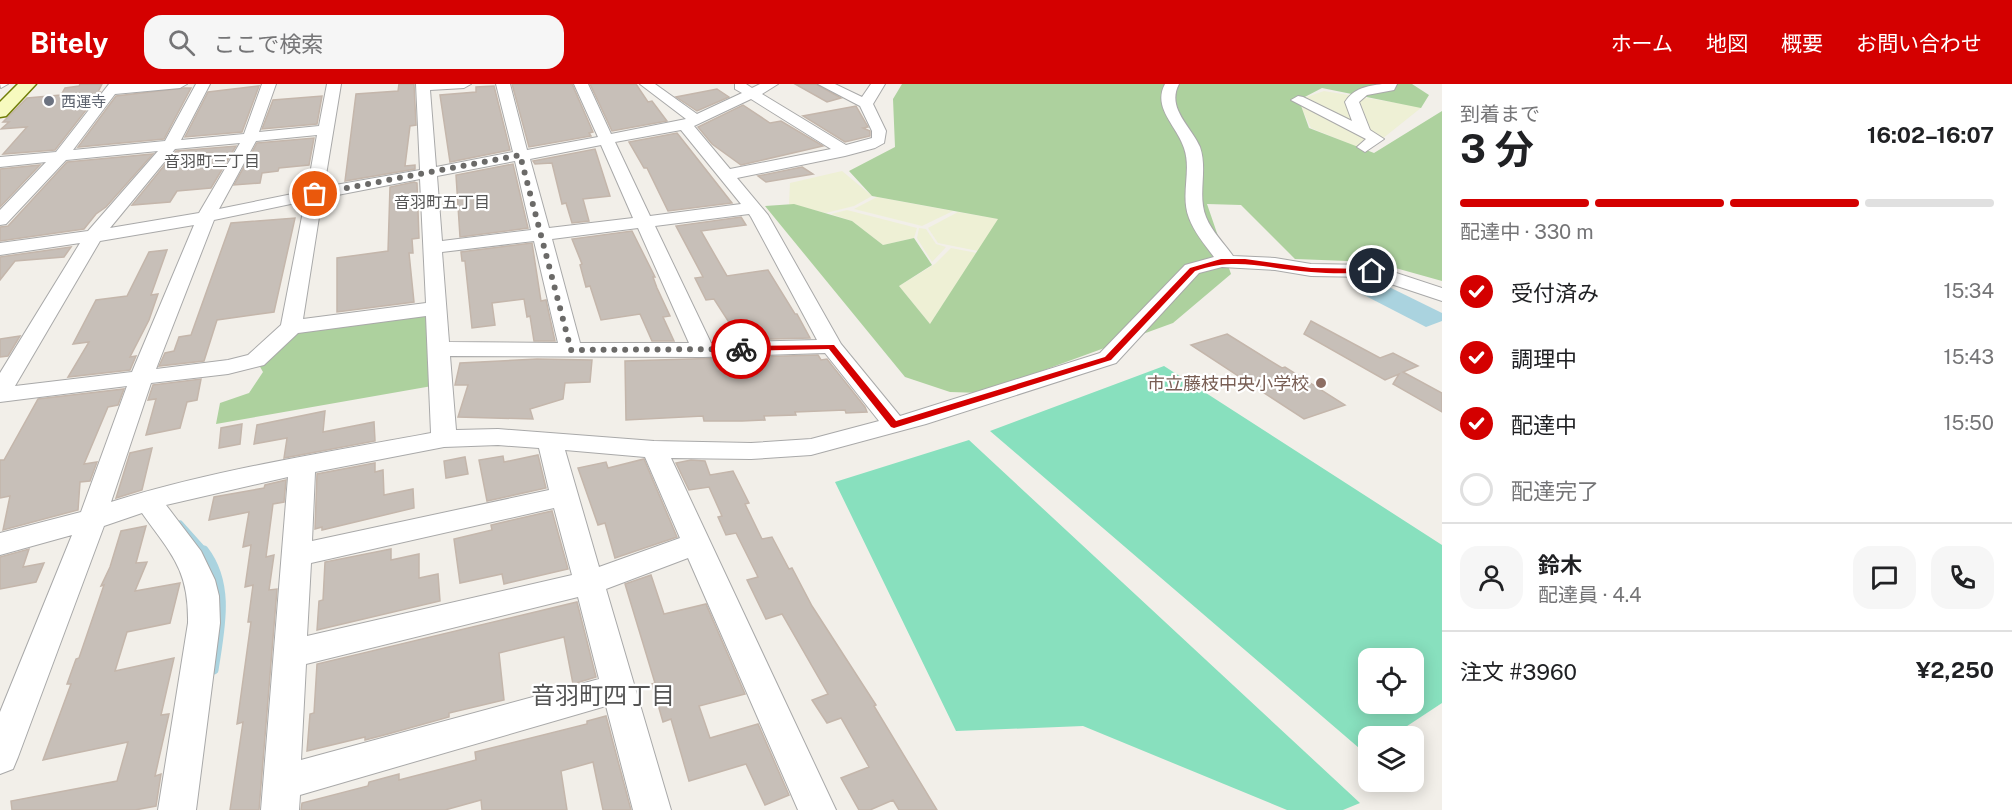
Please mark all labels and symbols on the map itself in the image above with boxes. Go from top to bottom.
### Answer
place label: 西運寺 [61,93,106,110]
marker: 西運寺 [42,94,56,108]
district label: 音羽町三丁目 [164,152,260,171]
pin [289,168,340,219]
district label: 音羽町五丁目 [394,193,490,212]
pin [1346,245,1397,296]
courier [711,319,771,379]
place label: 市立藤枝中央小学校 [1147,373,1309,394]
marker: 市立藤枝中央小学校 [1314,376,1328,390]
district label: 音羽町四丁目 [531,681,675,709]

